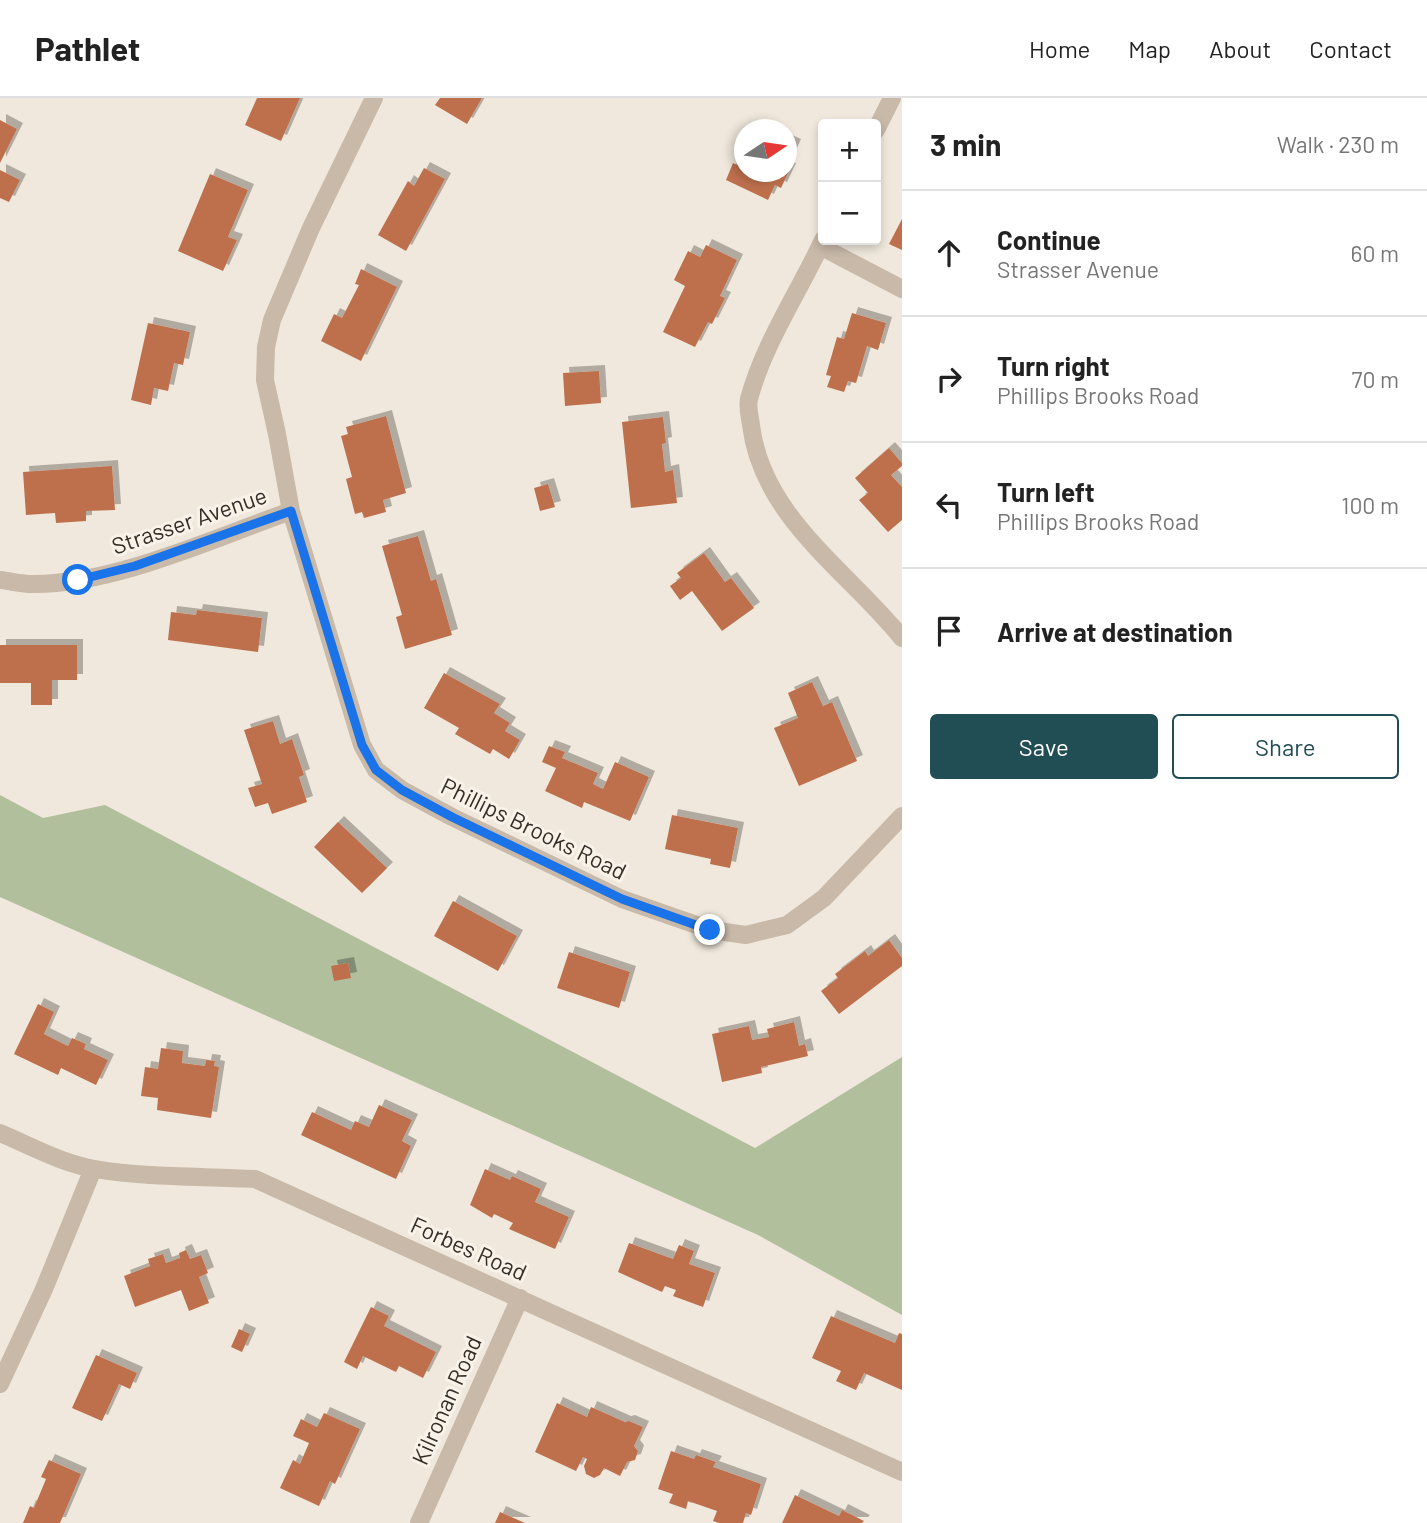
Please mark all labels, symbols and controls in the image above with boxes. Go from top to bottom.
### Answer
text: Pathlet [35,28,140,68]
text: Home [1029,34,1090,63]
text: Map [1128,34,1171,63]
text: About [1209,34,1271,63]
text: Contact [1309,34,1392,63]
north arrow [734,119,797,182]
map controls [818,119,881,245]
button: + [818,119,881,182]
text: 3 min [930,126,1001,162]
text: Walk · 230 m [1277,130,1399,158]
button: − [818,182,881,245]
text: Continue [997,224,1101,255]
icon: ahead [930,234,968,272]
text: 60 m [1351,239,1399,267]
text: Strasser Avenue [997,255,1159,283]
text: Turn right [997,350,1110,381]
icon: right [930,360,968,398]
text: 70 m [1352,365,1399,393]
text: Phillips Brooks Road [997,381,1199,409]
text: Turn left [997,476,1095,507]
street label: Strasser Avenue [108,480,270,560]
icon: left [930,486,968,524]
text: 100 m [1341,491,1399,519]
text: Phillips Brooks Road [997,507,1199,535]
route start [62,564,93,595]
icon: arrive [930,612,968,650]
text: Arrive at destination [997,616,1233,647]
button: Save [930,714,1158,779]
button: Share [1172,714,1399,779]
street label: Phillips Brooks Road [437,771,631,885]
route end [694,914,725,945]
street label: Forbes Road [407,1210,531,1286]
street label: Kilronan Road [405,1331,487,1469]

